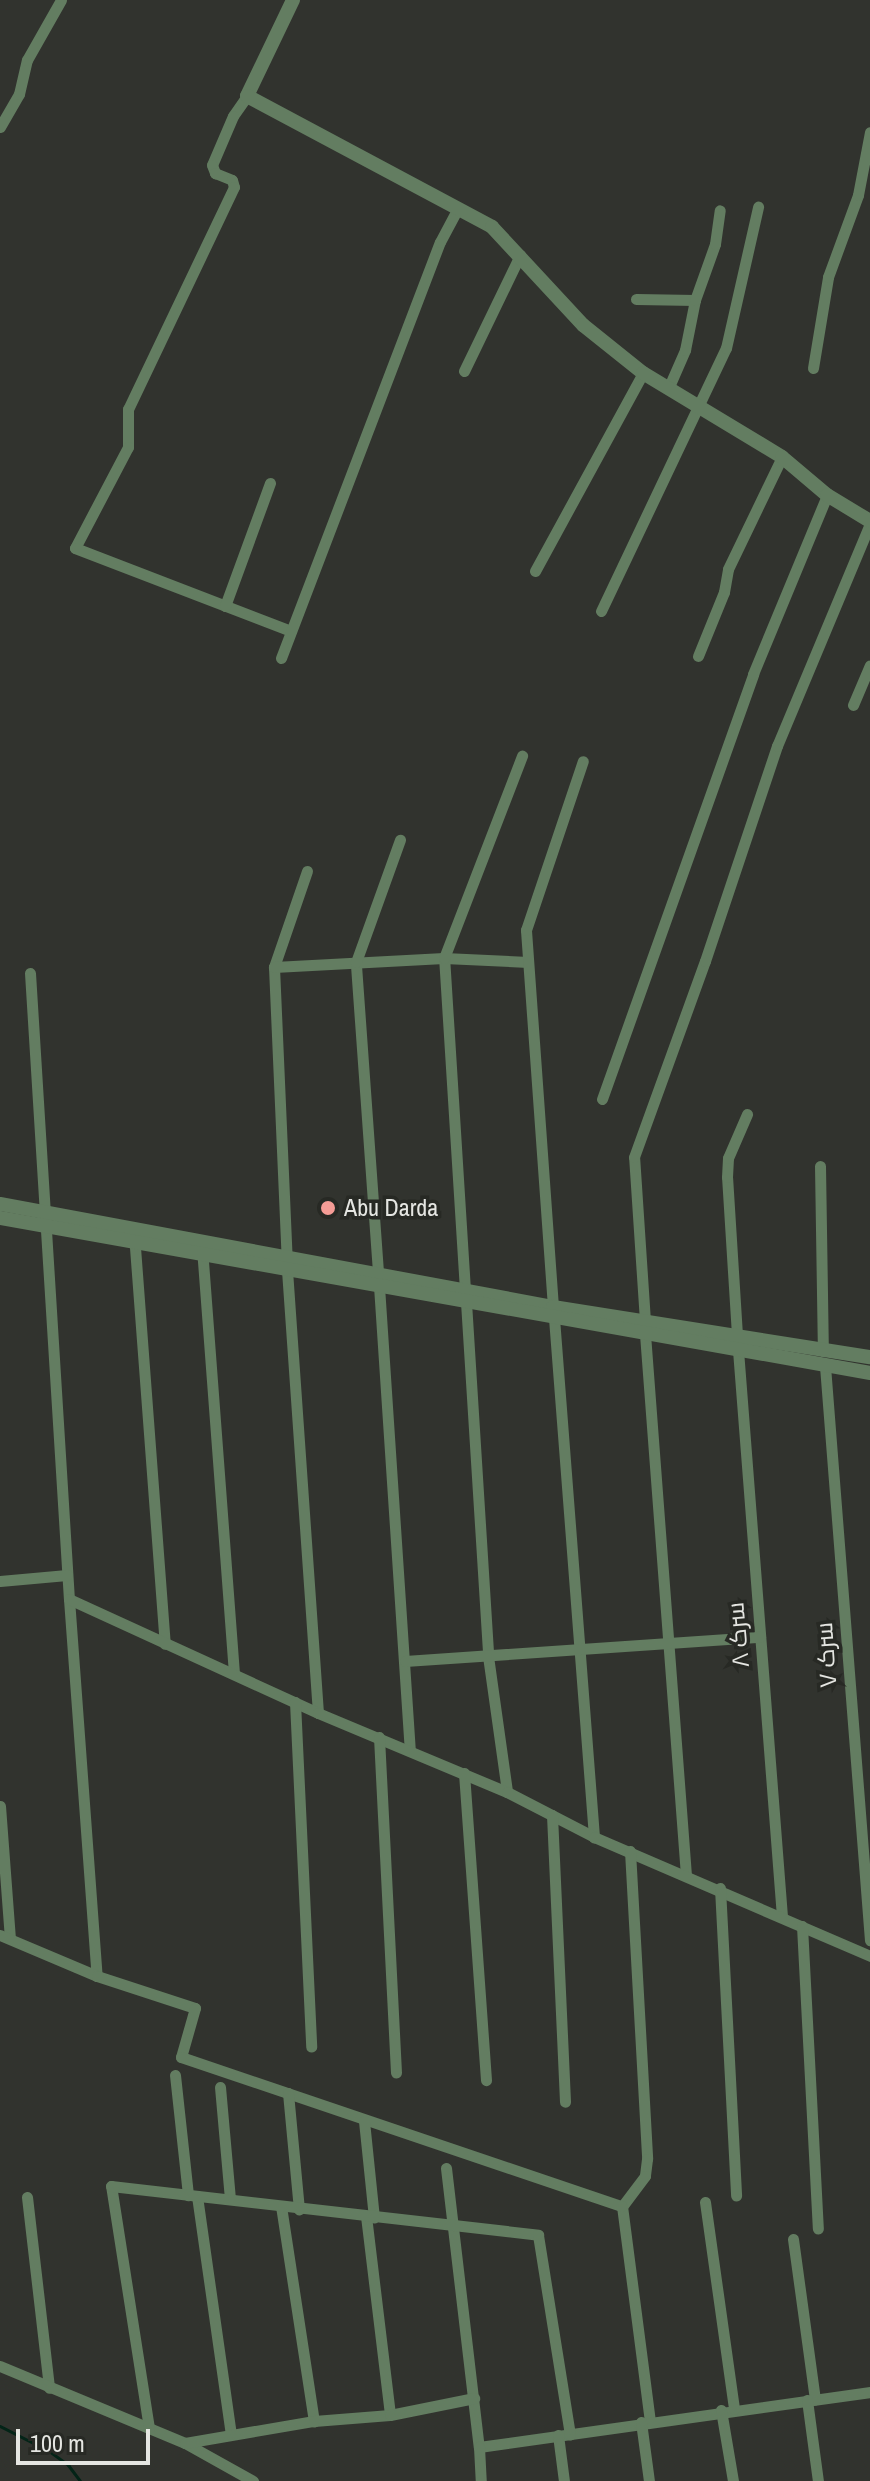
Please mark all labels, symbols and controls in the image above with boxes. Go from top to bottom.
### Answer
place label: Abu Darda [344,1194,438,1222]
marker: Abu Darda [319,1199,337,1217]
street label: سرک ۸ [721,1601,755,1669]
street label: سرک ۷ [809,1621,843,1689]
scale bar [20,2413,154,2463]
text: 100 m [30,2427,85,2459]

